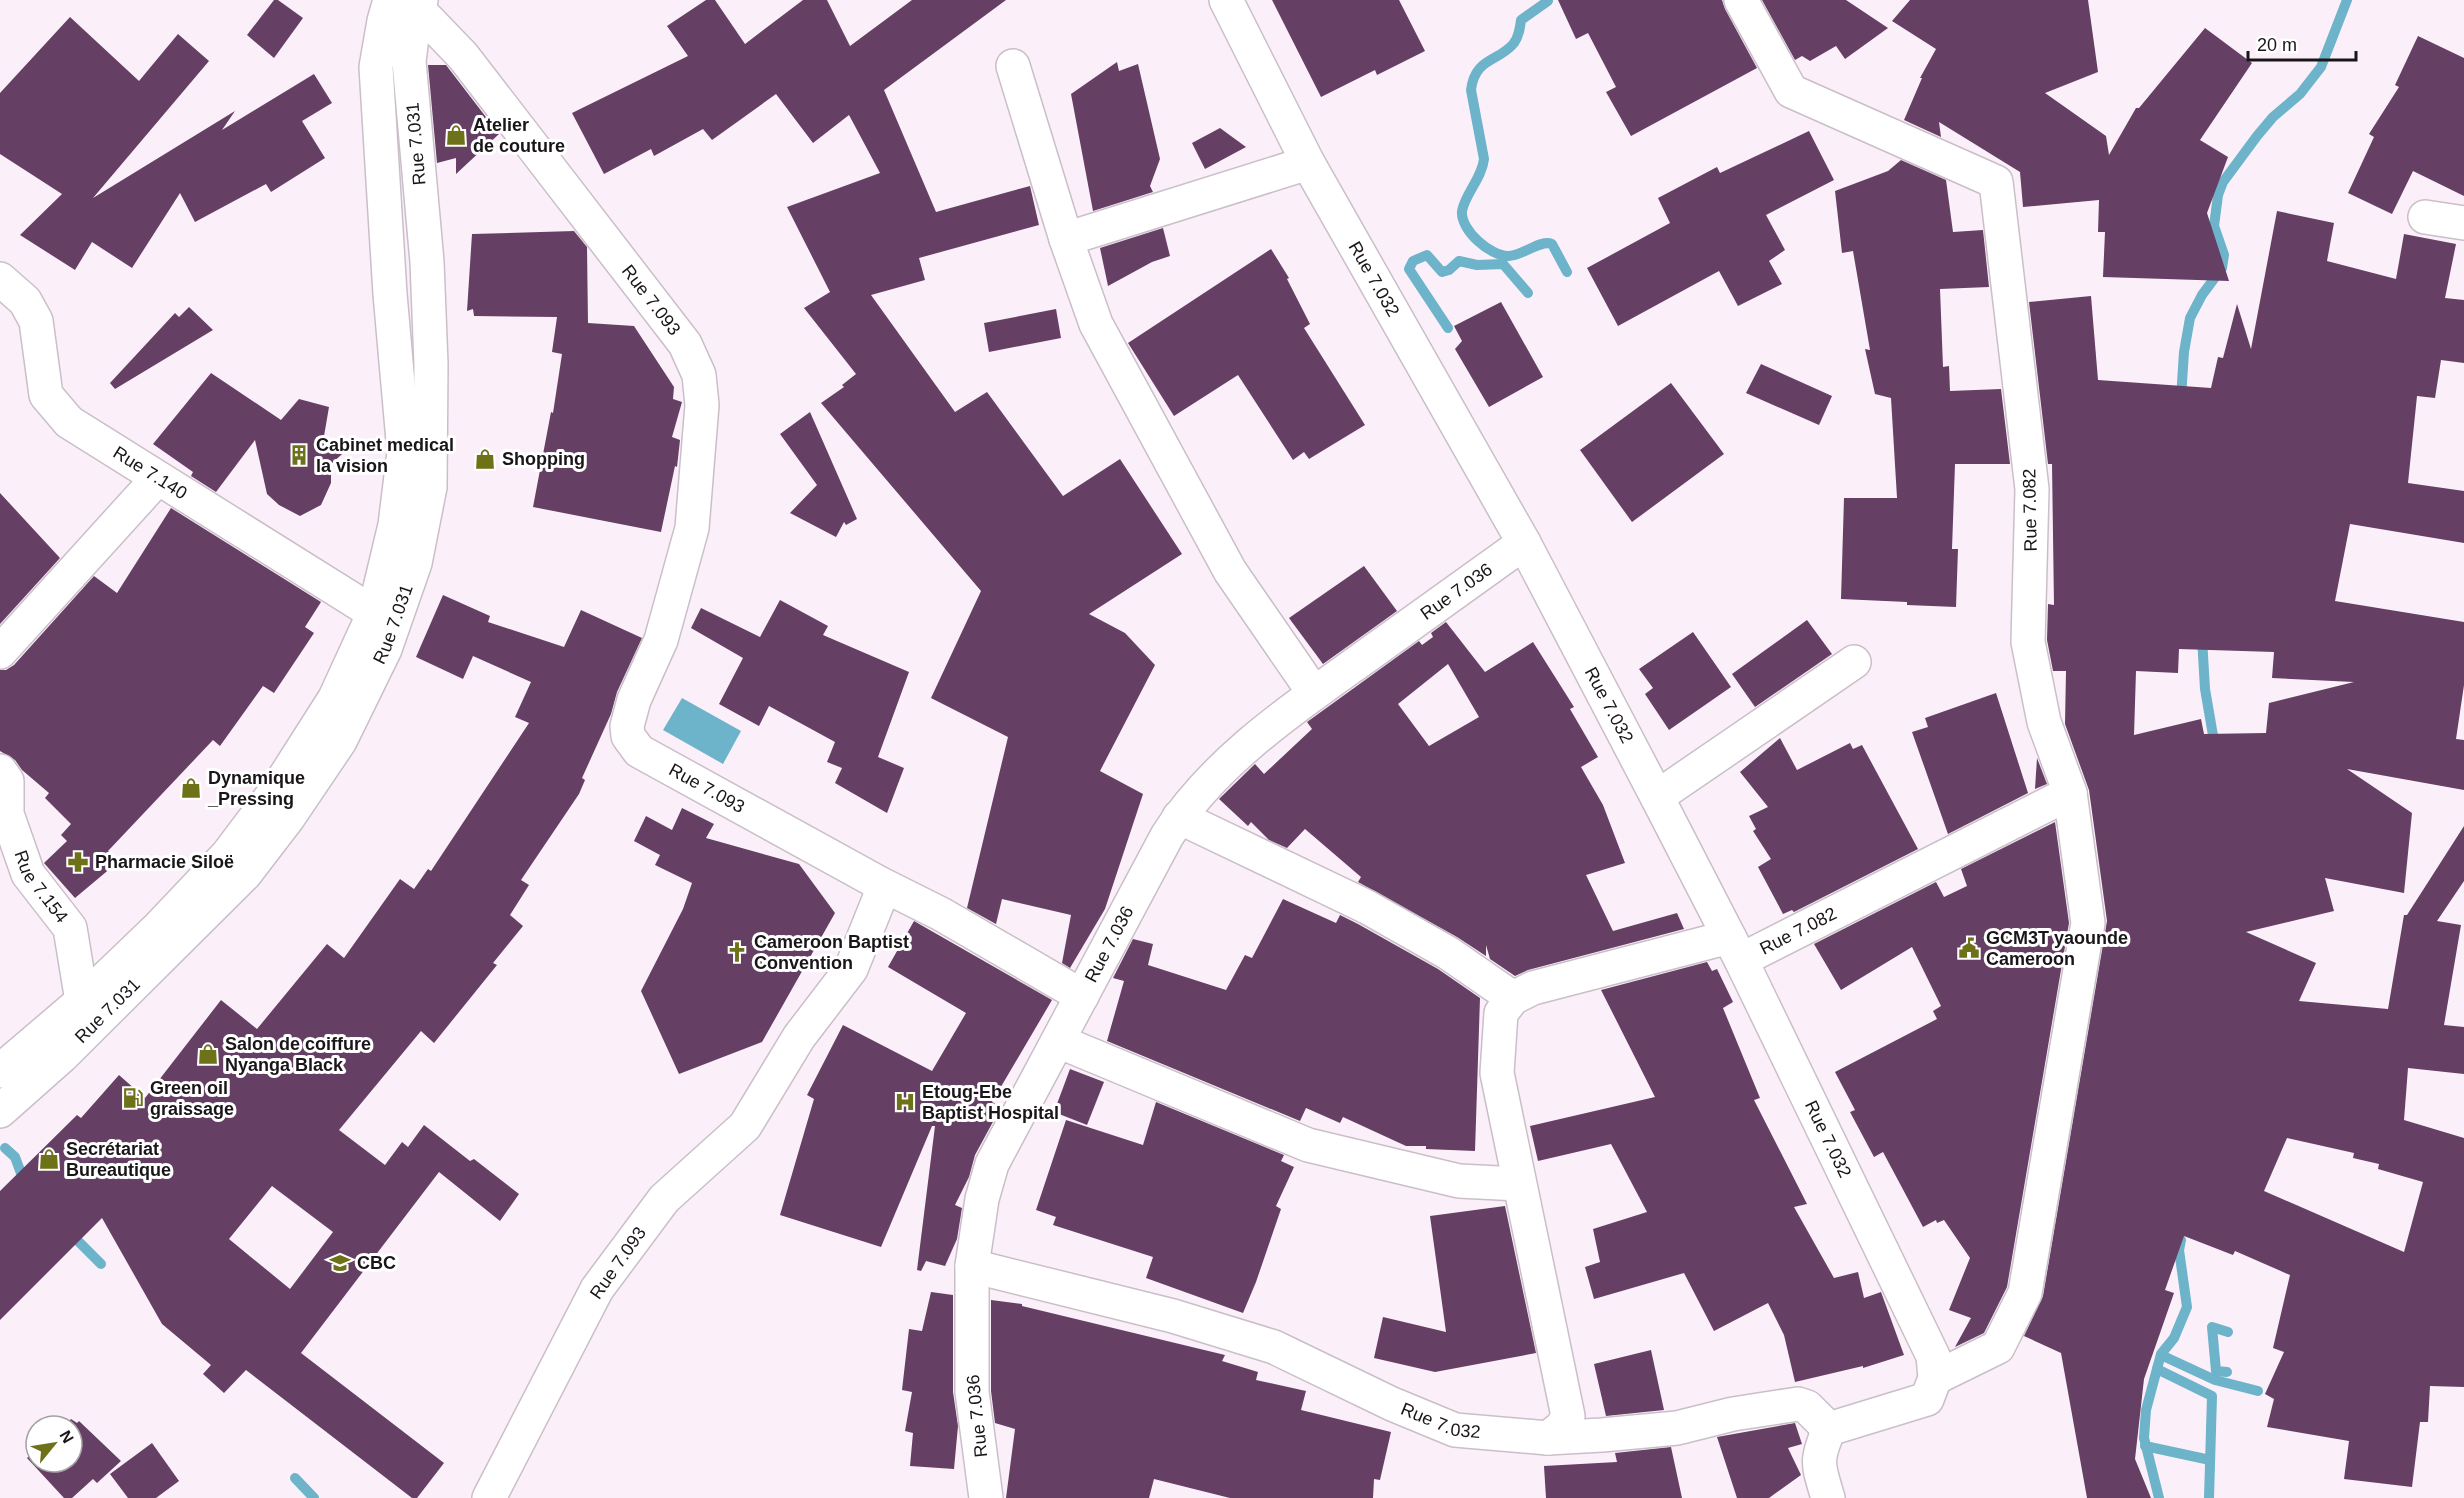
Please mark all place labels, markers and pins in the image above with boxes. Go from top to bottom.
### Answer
place label: Atelier de couture [473,115,565,156]
shop icon: Atelier de couture [444,123,468,147]
place label: Cabinet medical la vision [316,435,454,476]
building icon: Cabinet medical la vision [287,443,311,467]
shop icon: Shopping [473,447,497,471]
place label: Shopping [502,449,585,469]
place label: Dynamique _Pressing [207,768,305,809]
shop icon: Dynamique _Pressing [179,776,203,800]
pharmacy icon: Pharmacie Siloë [66,850,90,874]
place label: Pharmacie Siloë [95,852,234,872]
place label: GCM3T yaounde Cameroon [1986,928,2128,969]
place label: Cameroon Baptist Convention [754,932,909,973]
public building icon: GCM3T yaounde Cameroon [1957,936,1981,960]
church icon: Cameroon Baptist Convention [725,940,749,964]
place label: Salon de coiffure Nyanga Black [225,1034,371,1075]
shop icon: Salon de coiffure Nyanga Black [196,1042,220,1066]
place label: Green oil graissage [150,1078,234,1119]
place label: Etoug-Ebe Baptist Hospital [922,1082,1059,1123]
fuel station icon: Green oil graissage [121,1086,145,1110]
hospital icon: Etoug-Ebe Baptist Hospital [893,1090,917,1114]
place label: Secrétariat Bureautique [66,1139,171,1180]
shop icon: Secrétariat Bureautique [37,1147,61,1171]
school or university icon: CBC [328,1251,352,1275]
place label: CBC [357,1253,396,1273]

